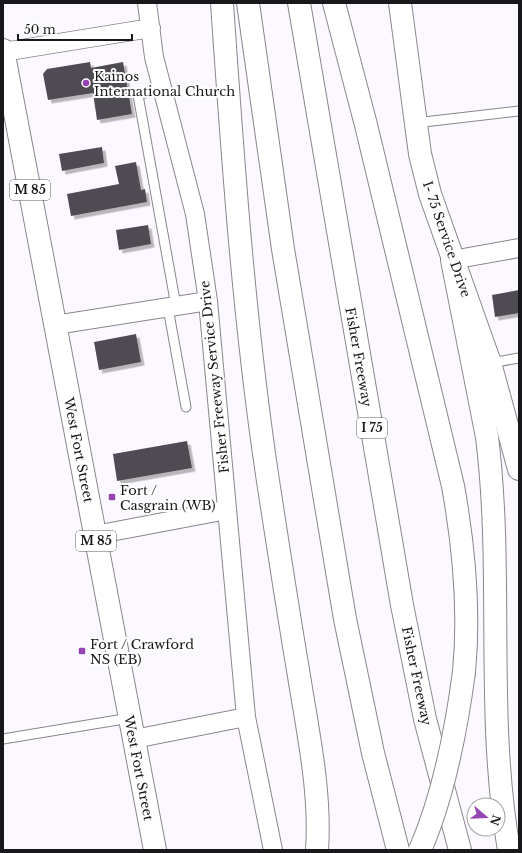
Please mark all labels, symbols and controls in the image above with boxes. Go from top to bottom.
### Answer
scale bar [18,16,132,42]
text: 50 m [24,22,56,37]
place label: Kainos International Church [94,68,235,100]
marker: Kainos International Church [81,78,91,88]
street label: I- 75 Service Drive [419,179,474,300]
road number: M 85 [10,180,50,200]
street label: Fisher Freeway Service Drive [196,280,233,474]
street label: Fisher Freeway [341,306,376,409]
street label: West Fort Street [60,395,97,504]
road number: I 75 [357,418,387,438]
place label: Fort / Casgrain (WB) [120,482,216,514]
marker: Fort / Casgrain (WB) [107,492,117,502]
road number: M 85 [76,531,116,551]
street label: Fisher Freeway [398,625,435,728]
place label: Fort / Crawford NS (EB) [90,636,194,668]
marker: Fort / Crawford NS (EB) [77,646,87,656]
street label: West Fort Street [120,713,157,822]
north arrow [466,797,506,837]
text: N [487,813,504,828]

